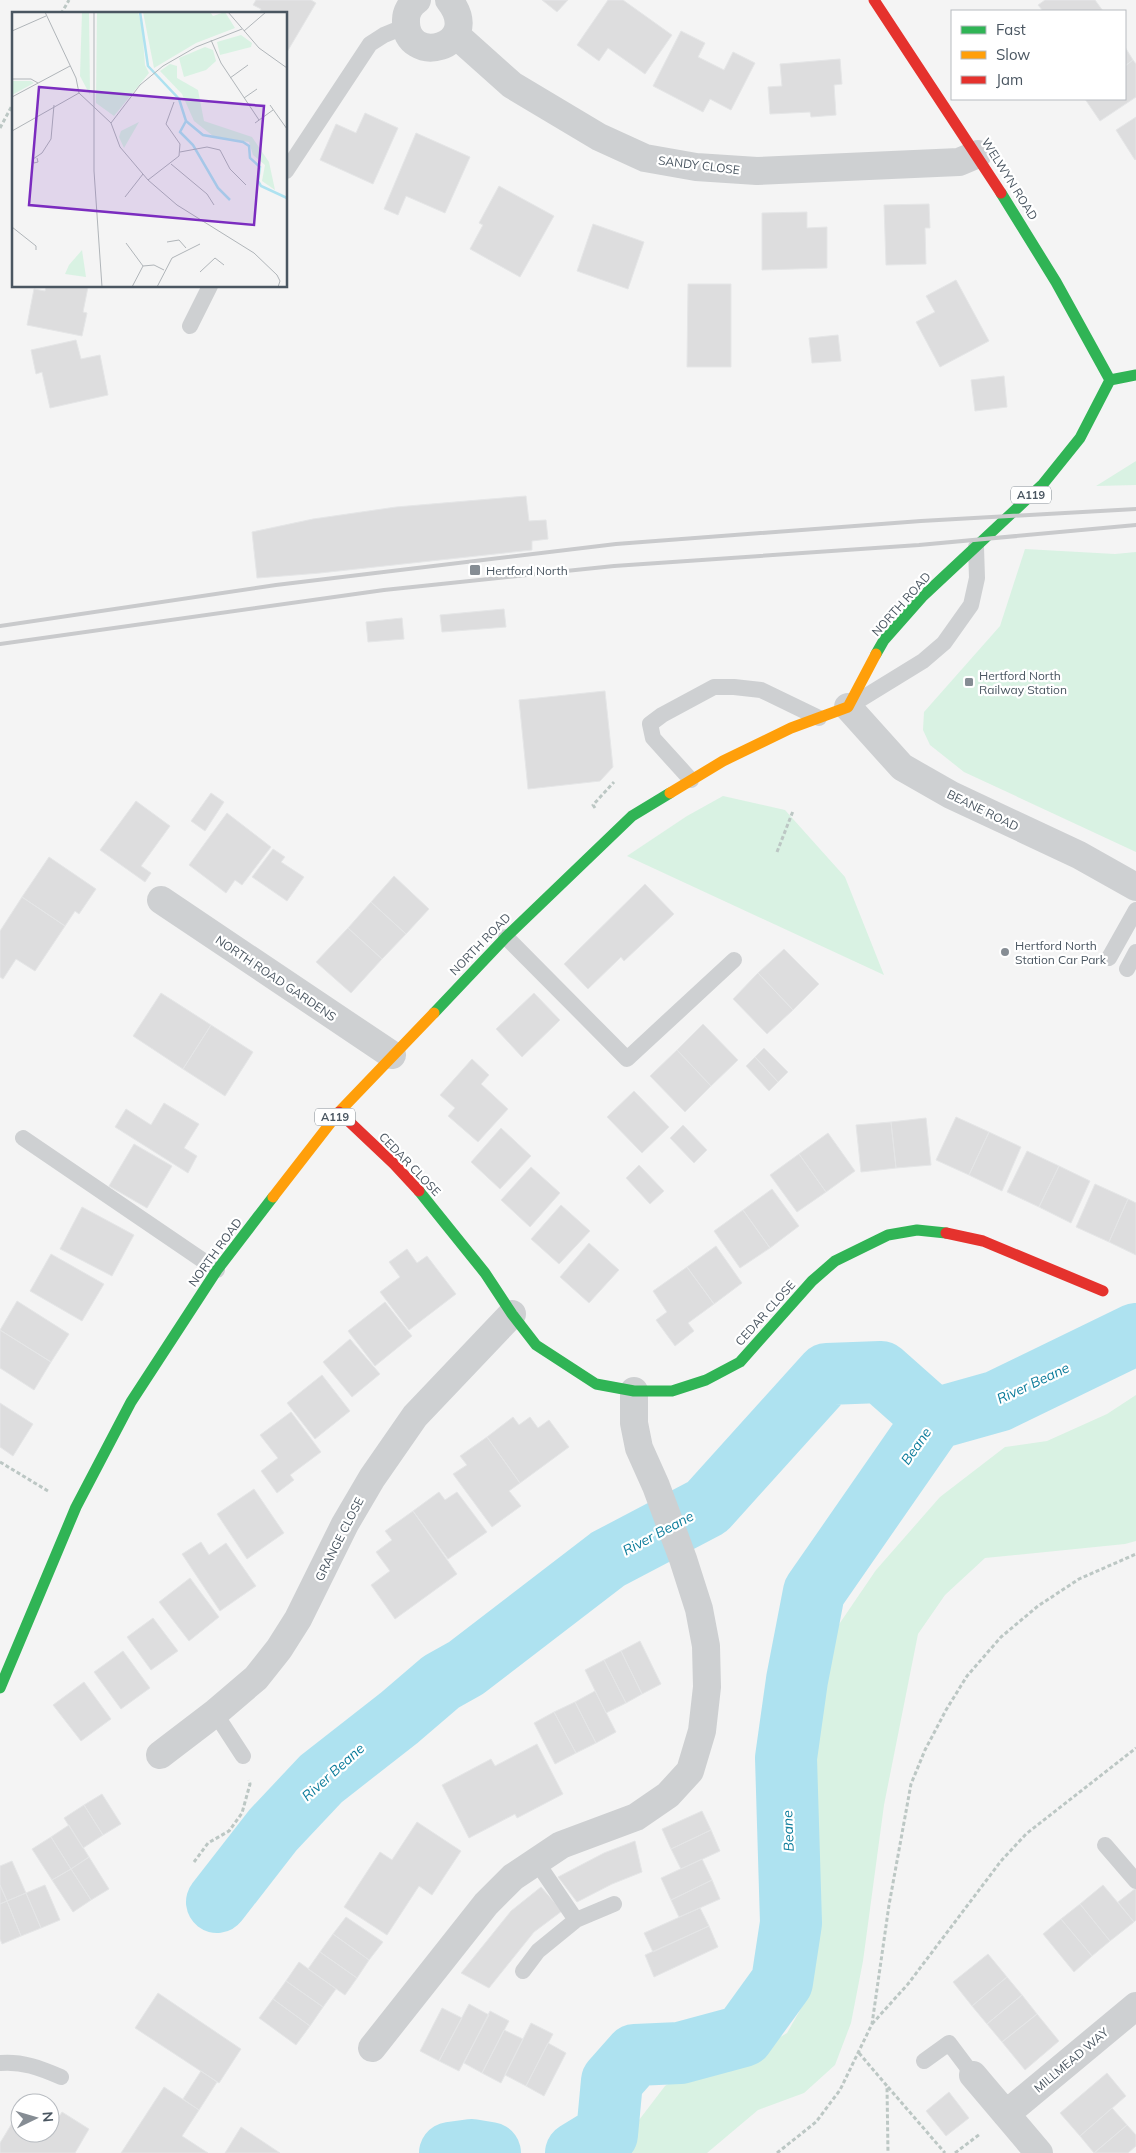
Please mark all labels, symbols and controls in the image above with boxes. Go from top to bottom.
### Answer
legend [951,10,1126,100]
inset map [12,12,288,288]
text: Fast [996,20,1026,39]
text: Slow [996,45,1030,64]
text: Jam [996,70,1023,89]
street label: WELWYN ROAD [979,135,1041,223]
street label: SANDY CLOSE [657,153,741,177]
road number: A119 [1011,486,1051,504]
marker: Hertford North [468,563,482,577]
place label: Hertford North [486,563,568,578]
street label: NORTH ROAD [868,569,934,639]
place label: Hertford North Railway Station [979,668,1067,697]
marker: Hertford North Railway Station [963,676,975,688]
street label: BEANE ROAD [945,786,1021,834]
street label: NORTH ROAD [446,910,514,978]
street label: NORTH ROAD GARDENS [213,932,339,1024]
place label: Hertford North Station Car Park [1015,938,1107,967]
marker: Hertford North Station Car Park [999,946,1011,958]
road number: A119 [315,1108,355,1126]
street label: CEDAR CLOSE [376,1129,444,1199]
street label: NORTH ROAD [185,1215,245,1289]
street label: CEDAR CLOSE [732,1277,798,1349]
water label: River Beane [994,1358,1073,1408]
water label: Beane [897,1424,935,1468]
street label: GRANGE CLOSE [311,1495,367,1583]
water label: River Beane [619,1507,697,1559]
water label: River Beane [298,1739,368,1805]
water label: Beane [778,1810,798,1852]
street label: MILLMEAD WAY [1031,2024,1112,2096]
north arrow [10,2093,60,2143]
text: N [39,2111,57,2123]

